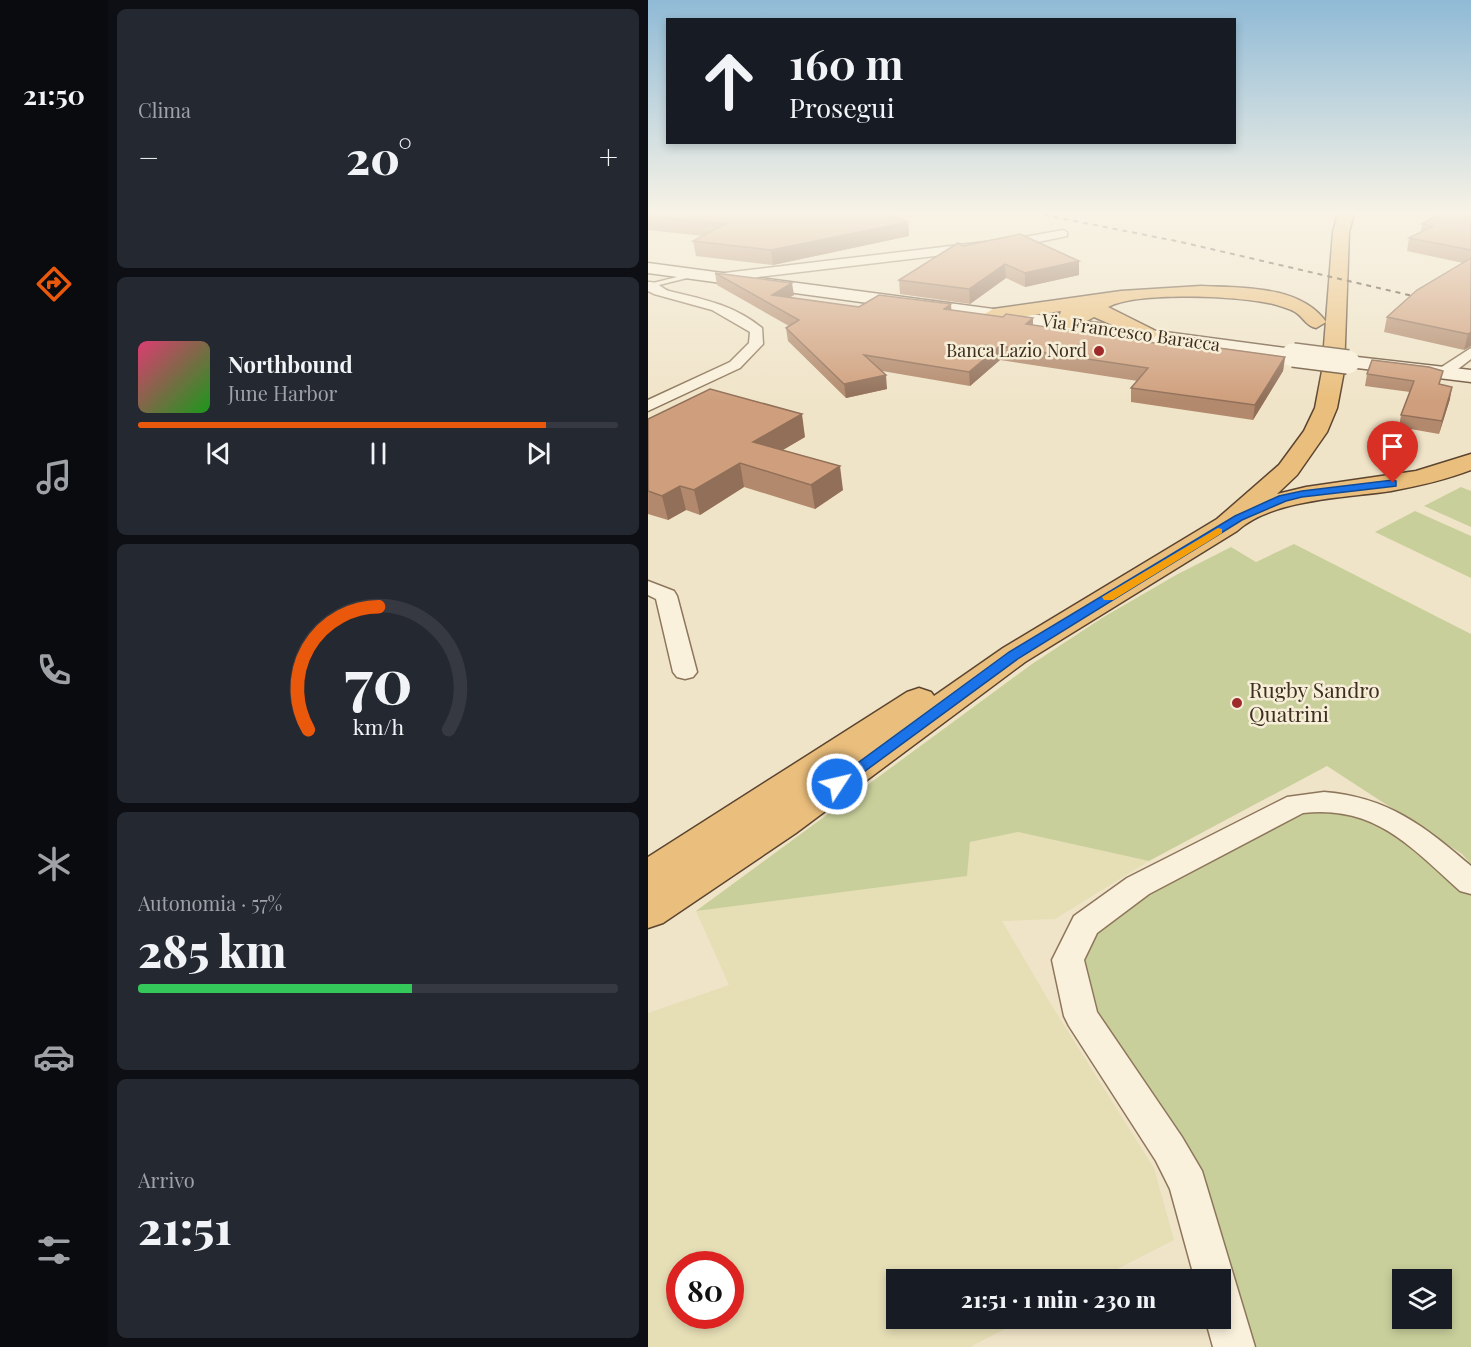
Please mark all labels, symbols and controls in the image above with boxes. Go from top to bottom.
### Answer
text: 160 m [789,35,904,91]
icon: ahead [690,42,768,120]
text: 21:50 [23,76,85,112]
text: Prosegui [789,89,895,125]
text: Clima [138,96,191,123]
text: 20° [346,126,412,186]
text: − [138,134,159,178]
text: + [599,134,618,178]
icon: directions [33,263,75,305]
street label: Via Francesco Baracca [1039,307,1222,356]
place label: Banca Lazio Nord [946,338,1088,362]
marker: Banca Lazio Nord [1092,344,1106,358]
text: Northbound [228,349,353,379]
text: June Harbor [228,379,338,406]
pin [1367,421,1418,483]
icon: arrive [1376,430,1409,463]
icon: previous [202,437,235,470]
icon: pause [362,437,395,470]
icon: next [522,437,555,470]
icon: music [33,456,75,498]
text: 70 [344,637,412,721]
icon: phone [33,649,75,691]
place label: Rugby Sandro Quatrini [1249,675,1380,727]
marker: Rugby Sandro Quatrini [1230,696,1244,710]
text: km/h [352,713,404,741]
position arrow [805,752,869,816]
icon: climate [33,843,75,885]
text: Autonomia · 57% [138,889,282,916]
text: 285 km [138,919,286,979]
icon: car [33,1036,75,1078]
text: Arrivo [138,1166,195,1193]
text: 21:51 [138,1196,232,1256]
icon: filters [33,1229,75,1271]
speed limit sign: 80 [666,1251,744,1329]
map controls [1392,1269,1452,1329]
button: layers [1392,1269,1452,1329]
text: 21:51 · 1 min · 230 m [961,1284,1156,1314]

